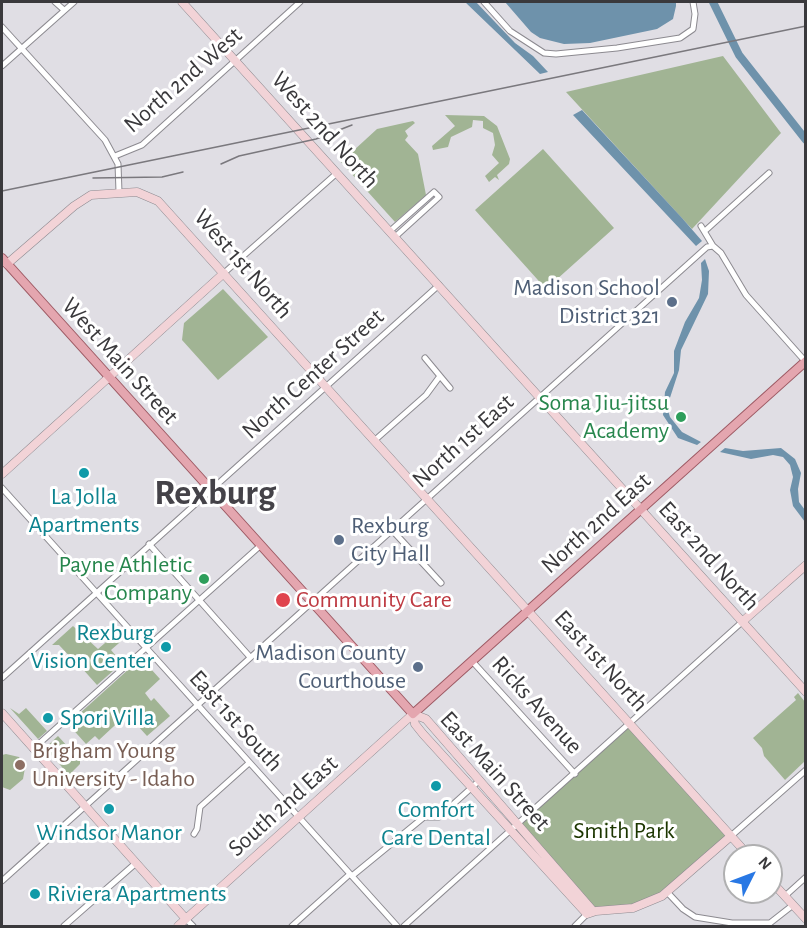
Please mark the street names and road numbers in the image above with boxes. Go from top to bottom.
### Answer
street label: North 2nd West [118,21,248,139]
street label: West 2nd North [265,66,385,194]
street label: West 1st North [188,203,298,325]
street label: West Main Street [56,292,184,430]
street label: North Center Street [236,303,390,445]
street label: North 1st East [406,388,520,494]
street label: North 2nd East [535,466,657,580]
street label: East 2nd North [652,495,766,617]
street label: East 1st North [548,604,654,718]
street label: Ricks Avenue [485,650,589,760]
street label: East 1st South [183,664,289,778]
street label: East Main Street [434,705,556,837]
street label: South 2nd East [222,749,344,863]

